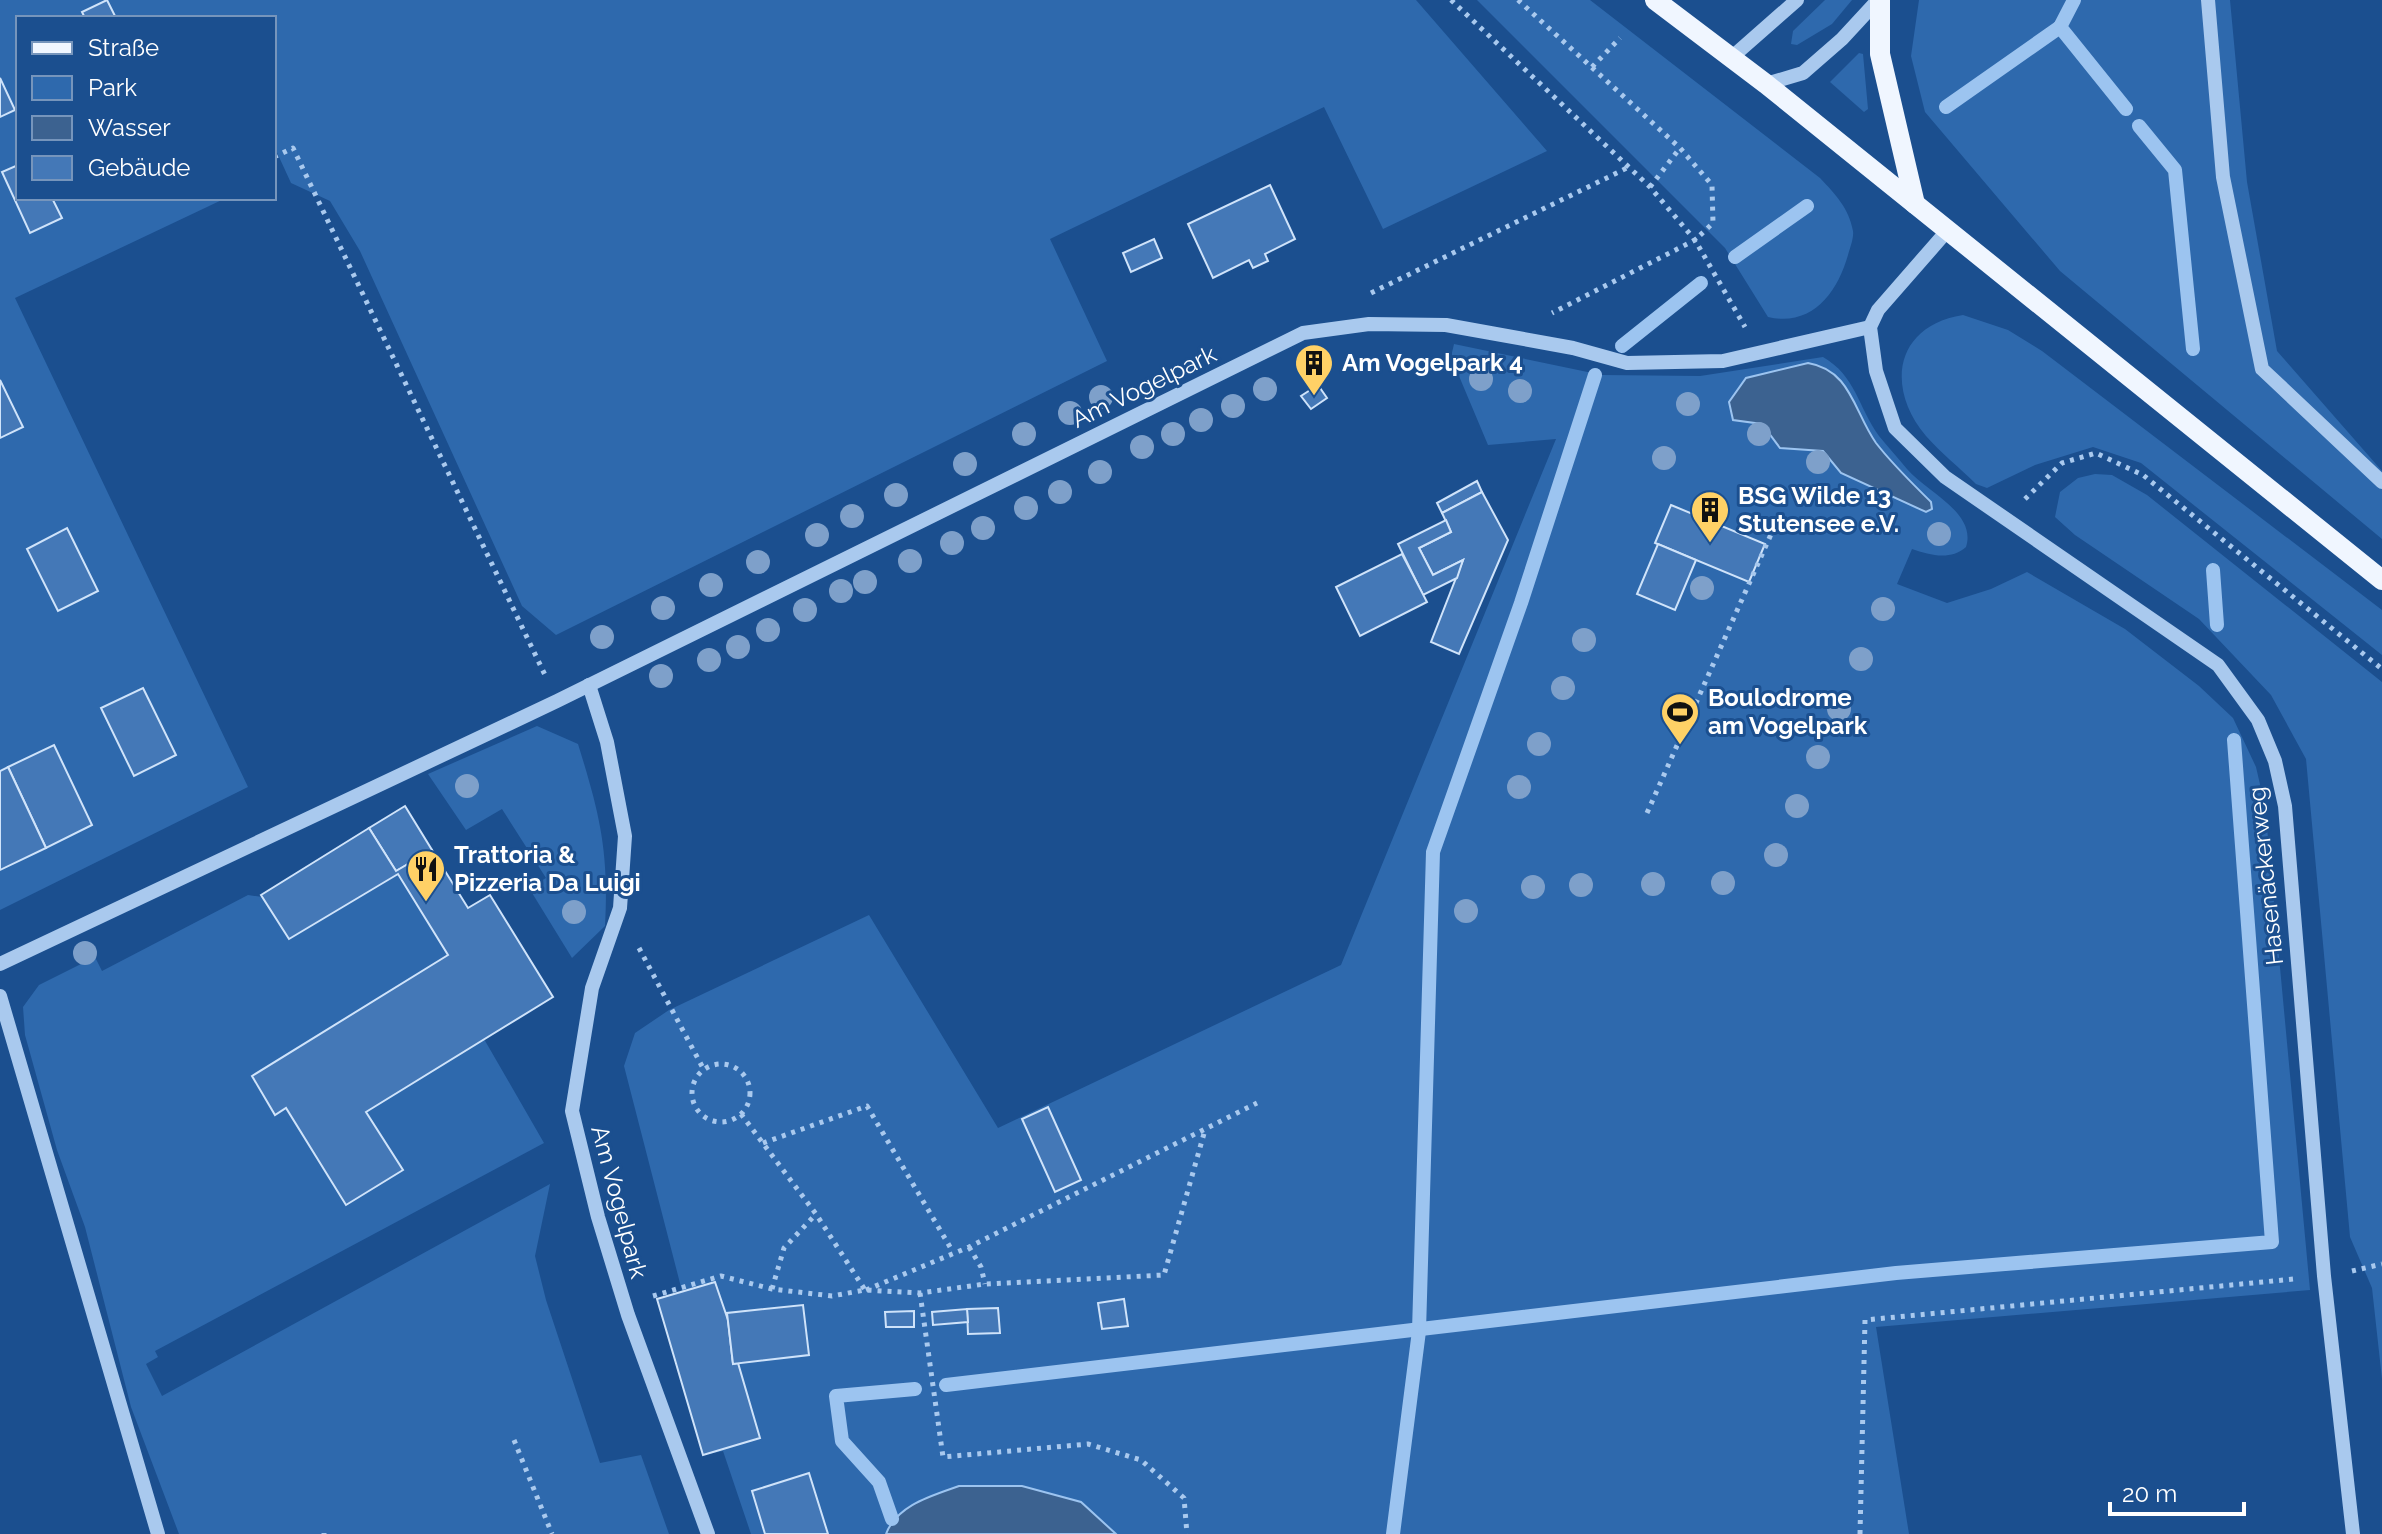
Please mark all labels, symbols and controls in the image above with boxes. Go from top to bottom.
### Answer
legend [16,16,276,200]
text: Straße [88,33,159,62]
text: Park [88,73,137,102]
text: Wasser [88,113,171,142]
text: Gebäude [88,153,190,182]
street label: Am Vogelpark [1067,339,1221,434]
building icon: Am Vogelpark 4 [1293,342,1335,397]
place label: Am Vogelpark 4 [1342,348,1523,377]
place label: BSG Wilde 13 Stutensee e.V. [1738,481,1899,538]
building icon: BSG Wilde 13 Stutensee e.V. [1689,489,1731,544]
place label: Boulodrome am Vogelpark [1708,683,1868,740]
sports icon: Boulodrome am Vogelpark [1659,691,1701,746]
street label: Hasenäckerweg [2242,785,2289,967]
place label: Trattoria & Pizzeria Da Luigi [454,840,641,897]
restaurant icon: Trattoria & Pizzeria Da Luigi [405,848,447,903]
street label: Am Vogelpark [585,1122,654,1282]
scale bar [2110,1466,2244,1516]
text: 20 m [2122,1479,2177,1508]

